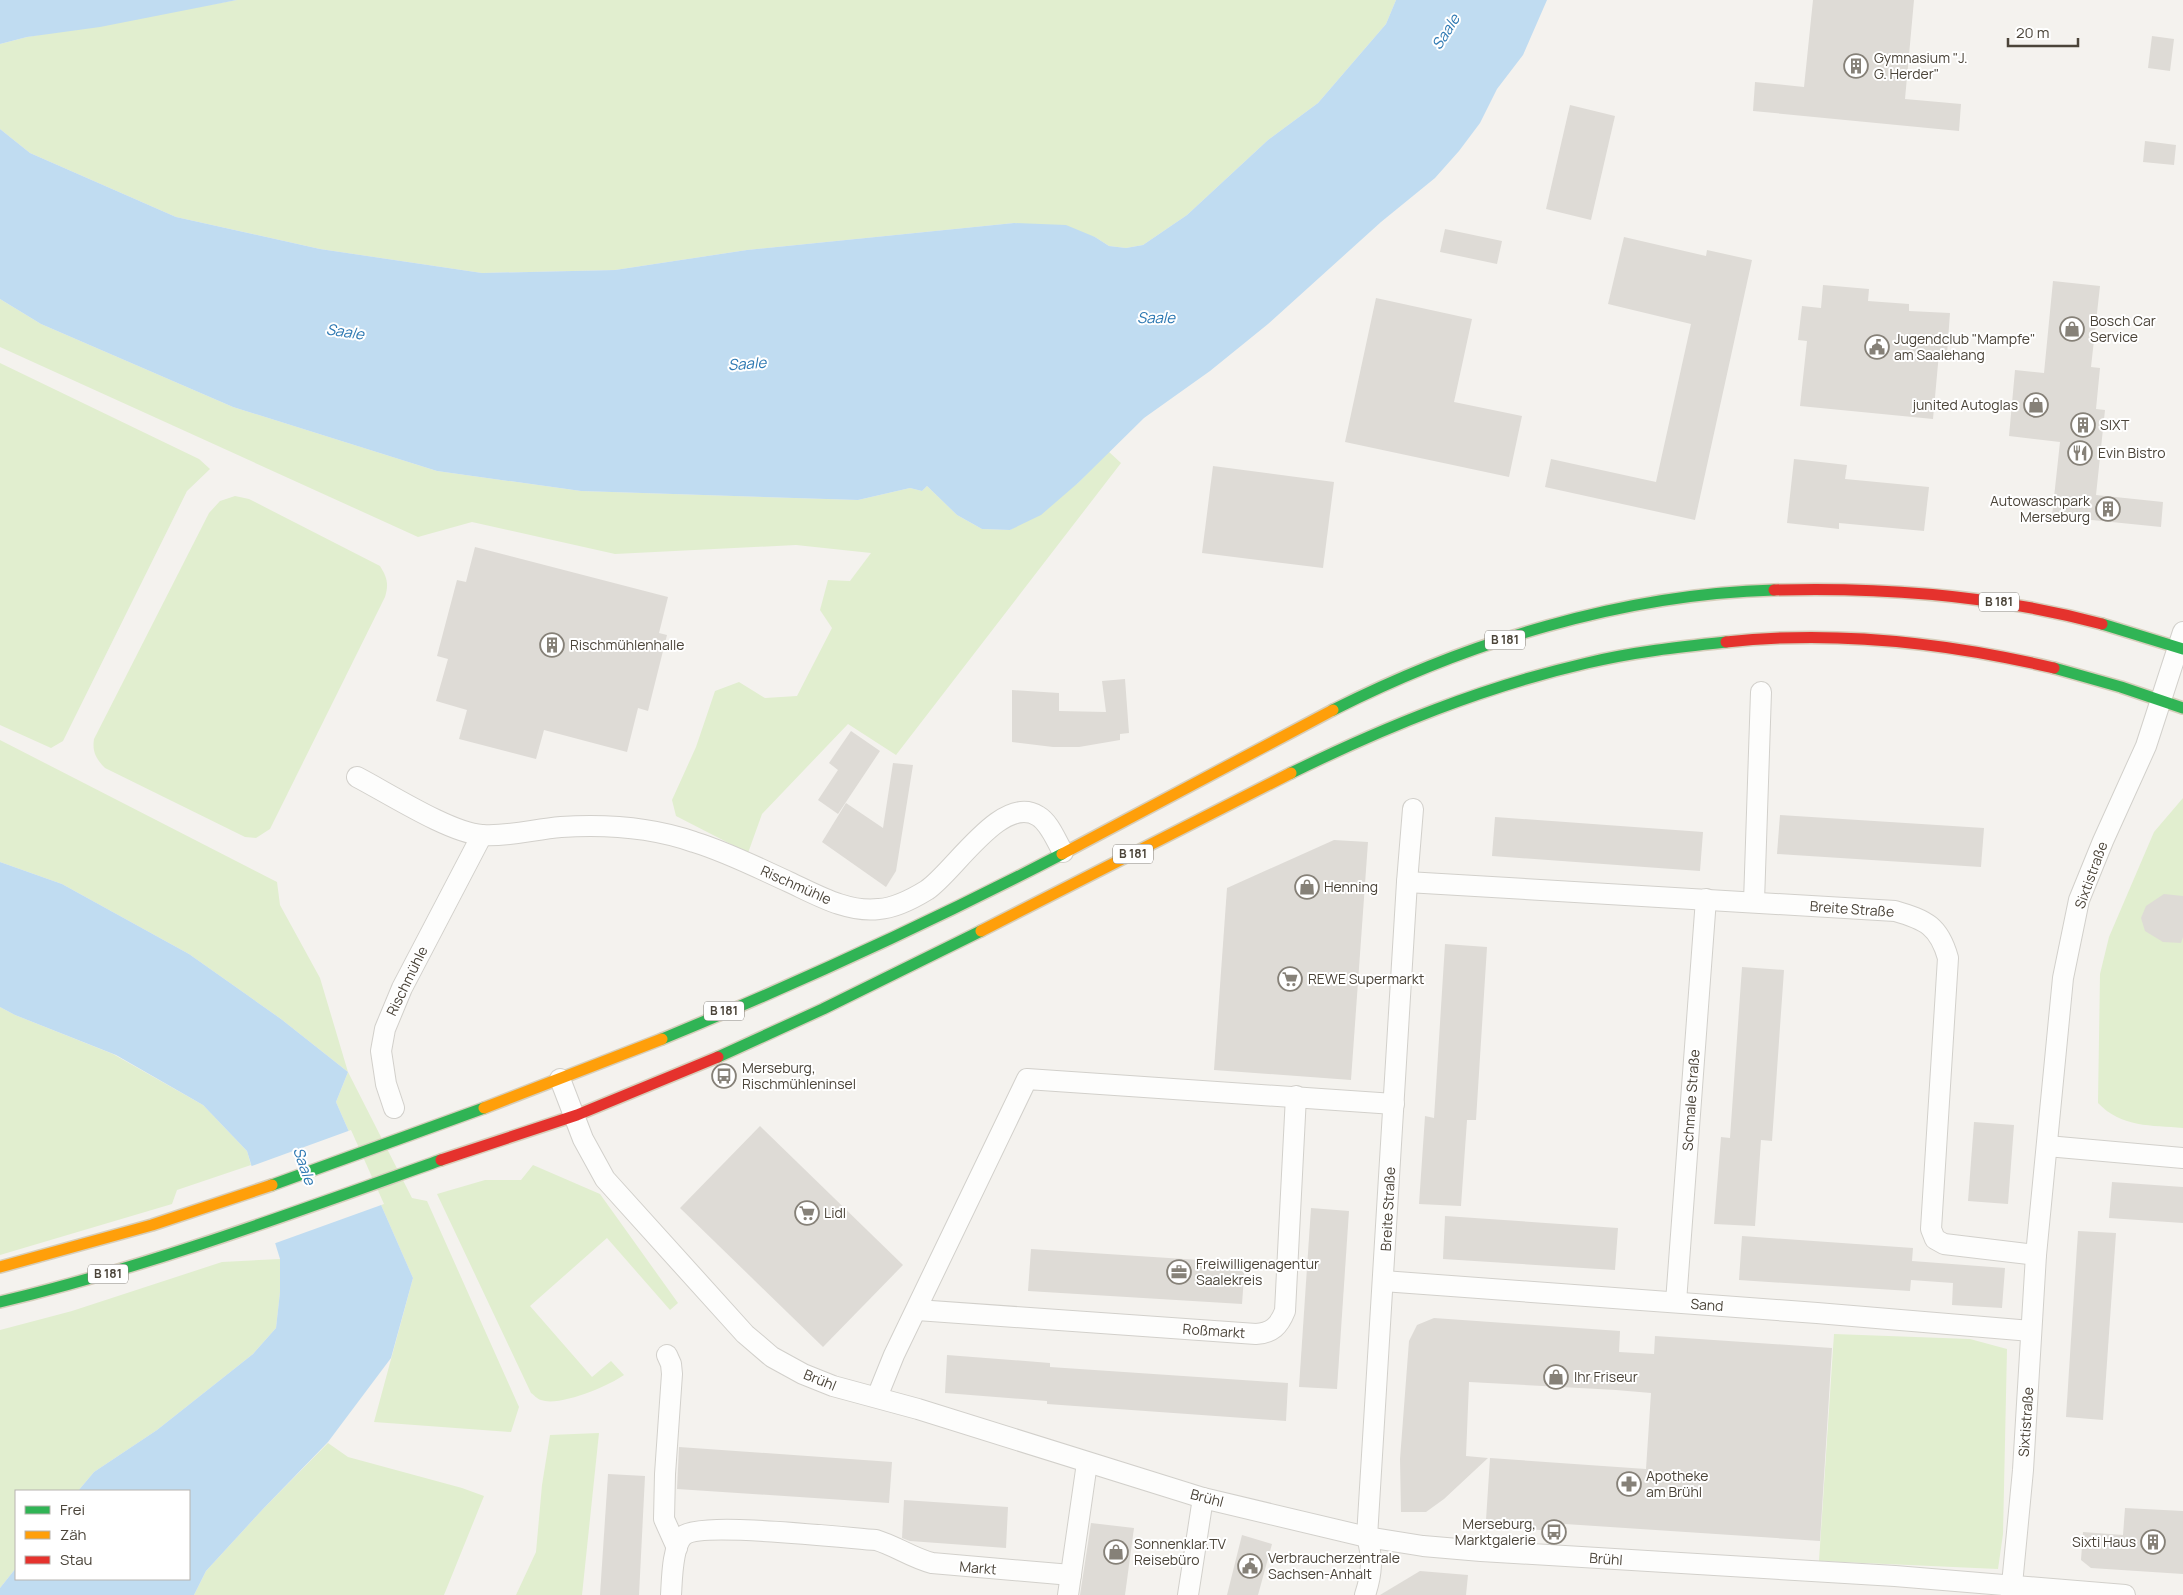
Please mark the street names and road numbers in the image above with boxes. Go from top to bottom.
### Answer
road number: B 181 [1979,592,2019,612]
road number: B 181 [1485,630,1525,650]
street label: Sixtistraße [2070,839,2111,911]
road number: B 181 [1113,844,1153,864]
street label: Rischmühle [758,861,835,909]
street label: Breite Straße [1809,896,1895,921]
street label: Rischmühle [381,943,432,1019]
road number: B 181 [704,1001,744,1020]
street label: Schmale Straße [1677,1048,1704,1151]
street label: Breite Straße [1376,1166,1399,1252]
road number: B 181 [88,1264,128,1284]
street label: Sand [1690,1294,1724,1315]
street label: Roßmarkt [1182,1319,1246,1342]
street label: Brühl [801,1364,839,1395]
street label: Sixtistraße [2014,1386,2037,1458]
street label: Brühl [1188,1484,1226,1511]
street label: Brühl [1589,1548,1623,1569]
street label: Markt [959,1556,998,1579]

